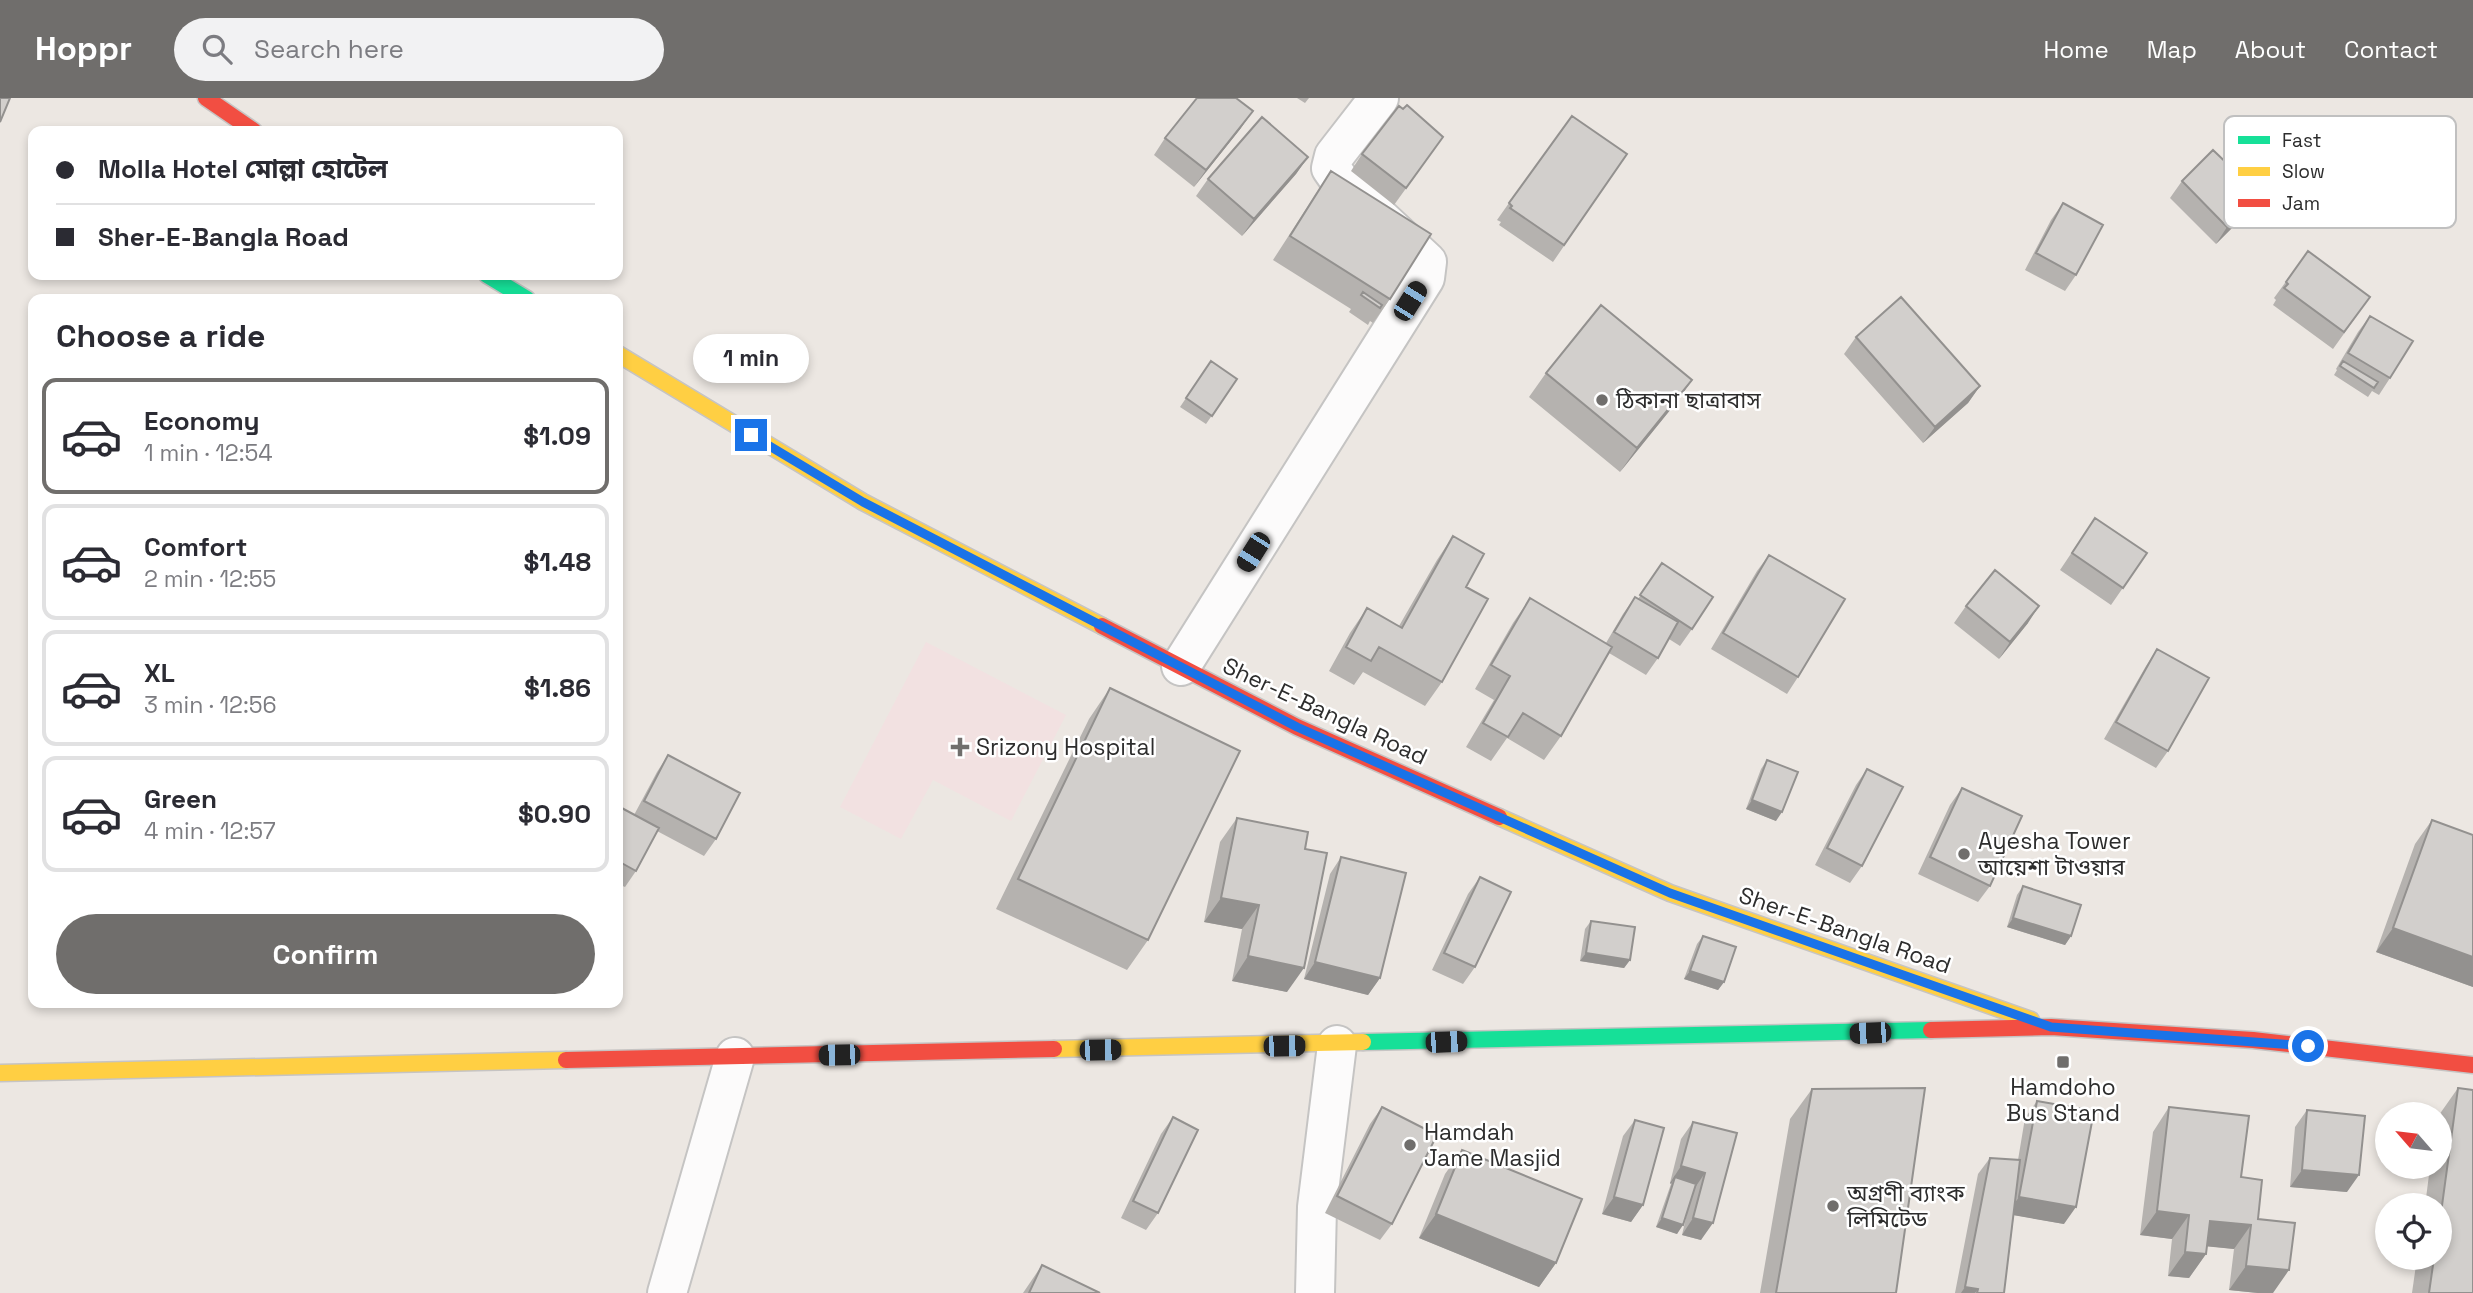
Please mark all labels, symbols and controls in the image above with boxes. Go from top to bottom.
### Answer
search box [174,18,664,81]
text: Hoppr [35,28,132,70]
icon: search [198,30,236,68]
text: Search here [254,32,404,66]
text: Home [2043,34,2109,65]
text: Map [2147,34,2197,65]
text: About [2235,34,2306,65]
text: Contact [2344,34,2438,65]
legend [2224,116,2456,228]
text: Fast [2282,128,2322,153]
text: Molla Hotel মোল্লা হোটেল [98,152,388,186]
text: Slow [2282,159,2325,184]
text: Jam [2282,191,2320,216]
text: Sher-E-Bangla Road [98,220,349,254]
car [1390,278,1431,324]
text: Choose a ride [56,316,266,356]
callout: 1 min [693,334,809,382]
text: 1 min [723,343,779,373]
place label: ঠিকানা ছাত্রাবাস [1615,385,1761,415]
marker: ঠিকানা ছাত্রাবাস [1594,392,1610,408]
text: Economy [144,404,260,438]
icon: car [60,405,123,468]
text: $1.09 [523,419,591,453]
route end [735,419,767,451]
text: 1 min · 12:54 [144,438,273,468]
car [1233,529,1274,575]
text: Comfort [144,530,247,564]
icon: car [60,531,123,594]
text: $1.48 [524,545,591,579]
text: 2 min · 12:55 [144,564,276,594]
street label: Sher-E-Bangla Road [1218,650,1432,772]
text: XL [144,656,175,690]
icon: car [60,657,123,720]
text: $1.86 [524,671,591,705]
text: 3 min · 12:56 [144,690,277,720]
place label: Srizony Hospital [976,732,1155,762]
marker: Srizony Hospital [950,737,970,757]
text: Green [144,782,217,816]
icon: car [60,783,123,846]
text: $0.90 [518,797,591,831]
text: 4 min · 12:57 [144,816,276,846]
place label: Ayesha Tower আয়েশা টাওয়ার [1977,826,2131,882]
marker: Ayesha Tower আয়েশা টাওয়ার [1956,846,1972,862]
street label: Sher-E-Bangla Road [1735,880,1955,980]
button: Confirm [56,914,595,994]
car [1849,1022,1892,1044]
route start [2292,1030,2324,1062]
car [1425,1031,1468,1053]
car [1263,1035,1306,1057]
car [1079,1039,1122,1061]
car [818,1044,861,1066]
marker: Hamdoho Bus Stand [2055,1054,2071,1070]
place label: Hamdoho Bus Stand [2006,1072,2120,1128]
north arrow [2375,1102,2452,1180]
map controls [2375,1102,2452,1270]
place label: Hamdah Jame Masjid [1424,1117,1561,1173]
marker: Hamdah Jame Masjid [1402,1137,1418,1153]
place label: অগ্রণী ব্যাংক লিমিটেড [1846,1178,1965,1234]
button: locate [2375,1193,2452,1270]
marker: অগ্রণী ব্যাংক লিমিটেড [1825,1198,1841,1214]

